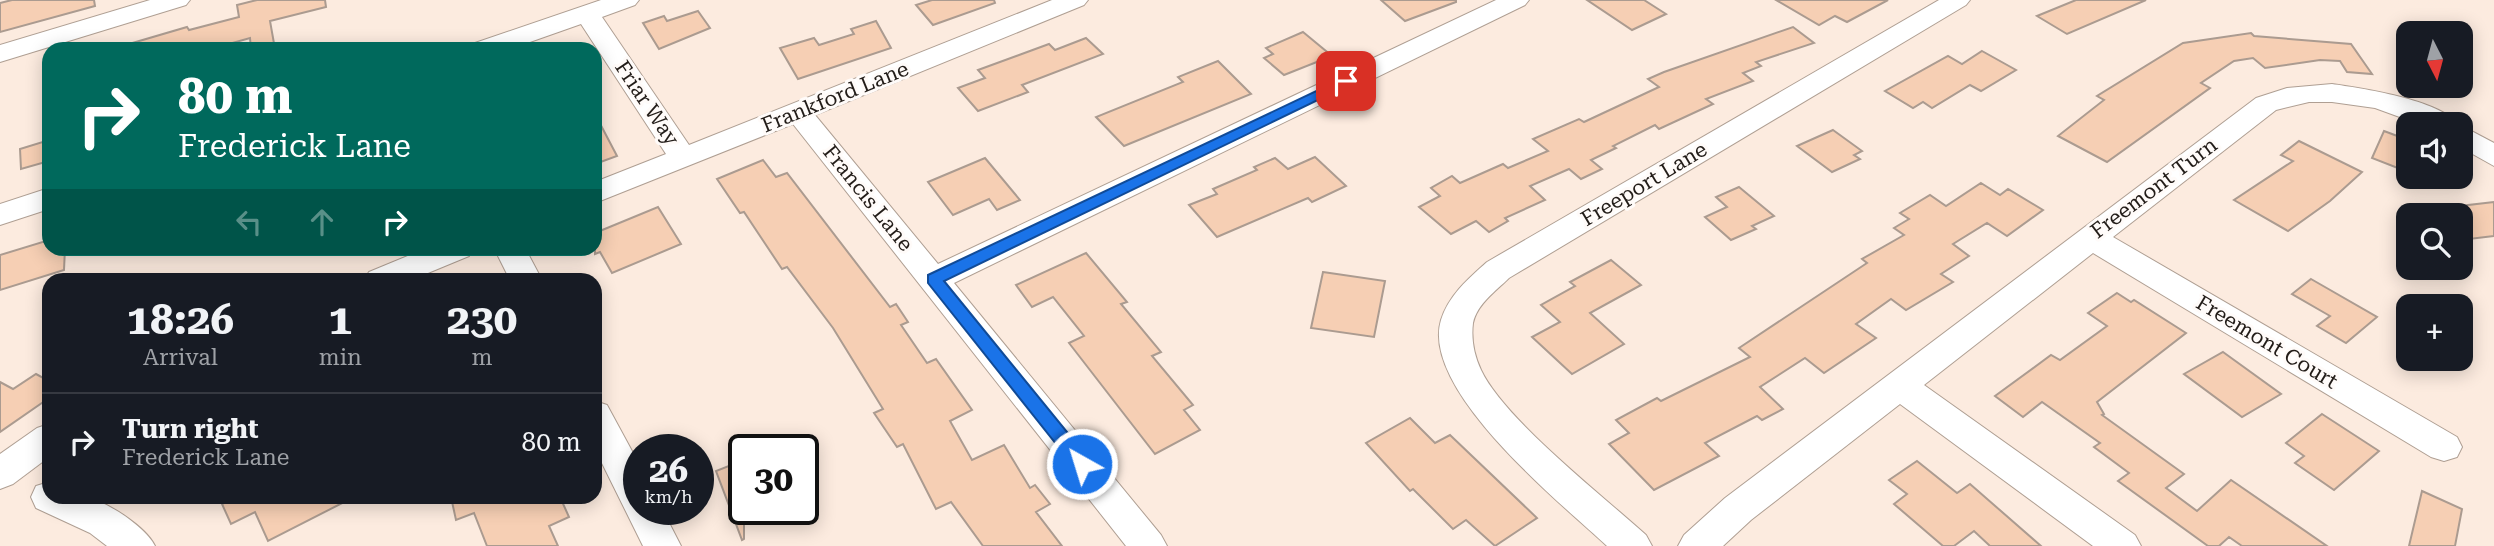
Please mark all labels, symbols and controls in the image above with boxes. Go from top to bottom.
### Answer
north arrow [2396,21,2473,98]
map controls [2396,21,2473,371]
pin [1316,51,1376,111]
street label: Friar Way [610,56,684,150]
street label: Frankford Lane [758,57,912,137]
icon: arrive [1327,62,1365,100]
text: 80 m [178,68,293,125]
icon: right [63,70,154,161]
button: sound [2396,112,2473,189]
text: Frederick Lane [178,127,411,165]
street label: Freemont Turn [2086,132,2222,243]
street label: Freeport Lane [1577,137,1711,231]
street label: Francis Lane [818,140,918,256]
icon: left [230,203,268,241]
icon: ahead [303,203,341,241]
icon: right [376,203,414,241]
button: search [2396,203,2473,280]
street label: Freemont Court [2192,290,2342,394]
button: + [2396,294,2473,371]
text: 18:26 [127,295,234,344]
text: 1 [329,295,352,344]
text: 230 [447,295,517,344]
text: Arrival [143,344,218,371]
text: min [319,344,362,371]
text: m [471,344,492,371]
text: Turn right [122,414,258,444]
icon: right [63,423,101,461]
text: 80 m [522,427,581,457]
position arrow [1045,427,1119,501]
speed limit sign: 30 [728,434,819,525]
text: Frederick Lane [122,444,289,471]
text: 26 [649,450,688,491]
text: km/h [644,486,693,507]

